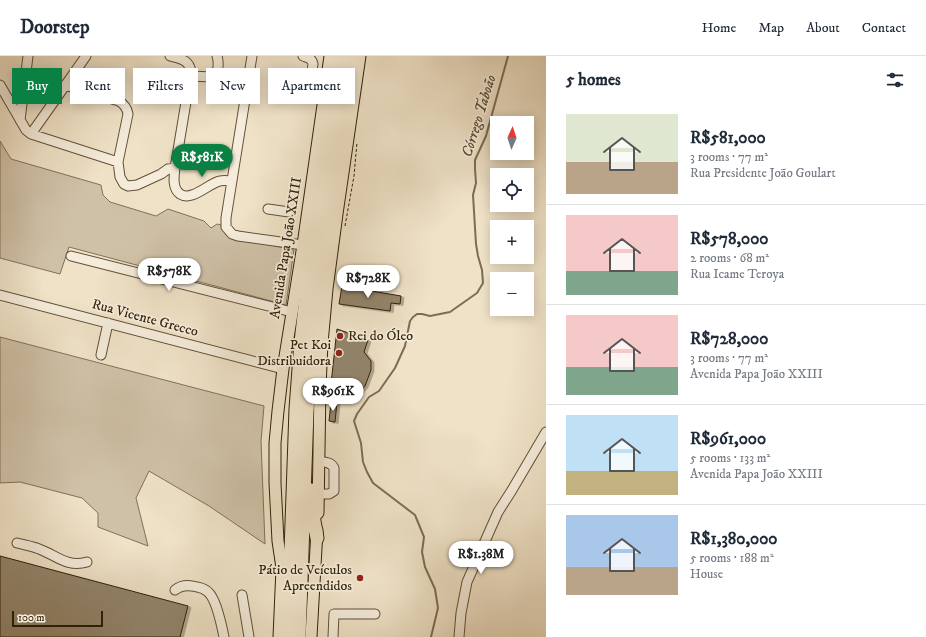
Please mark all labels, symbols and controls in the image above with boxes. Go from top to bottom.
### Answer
text: Doorstep [20,16,89,39]
text: Home [702,19,736,37]
text: Map [758,19,784,37]
text: About [806,19,840,37]
text: Contact [862,19,906,37]
chip: Buy [12,68,62,104]
chip: Rent [70,68,125,104]
chip: Filters [133,68,198,104]
chip: New [206,68,260,104]
chip: Apartment [268,68,355,104]
text: 5 homes [566,69,621,91]
icon: filters [884,69,906,91]
water label: Córrego Taboão [457,72,501,160]
north arrow [490,116,534,160]
map controls [490,116,534,316]
text: R$581,000 [690,127,766,149]
icon: home [598,130,646,178]
pin: R$581K [169,144,235,178]
text: R$581K [181,149,223,165]
text: 3 rooms · 77 m² [690,149,768,165]
text: Rua Presidente João Goulart [690,165,836,181]
button: locate [490,168,534,212]
street label: Avenida Papa João XXIII [266,176,306,320]
button: + [490,220,534,264]
text: R$578,000 [690,228,769,250]
icon: home [598,231,646,279]
text: 2 rooms · 68 m² [690,250,769,266]
pin: R$578K [136,258,202,292]
text: R$578K [147,263,191,279]
pin: R$728K [335,265,401,299]
text: Rua Icame Teroya [690,266,784,282]
text: R$728K [346,270,390,286]
button: − [490,272,534,316]
street label: Rua Vicente Grecco [90,295,200,341]
place label: Rei do Óleo [348,327,413,345]
text: R$728,000 [690,328,768,350]
marker: Rei do Óleo [335,331,345,341]
icon: home [598,331,646,379]
place label: Pet Koi Distribuidora [257,336,331,370]
marker: Pet Koi Distribuidora [334,348,344,358]
text: 3 rooms · 77 m² [690,350,768,366]
text: Avenida Papa João XXIII [690,366,823,382]
pin: R$961K [300,378,366,412]
text: R$961K [312,383,354,399]
text: R$961,000 [690,428,766,450]
icon: home [598,431,646,479]
text: 5 rooms · 133 m² [690,450,770,466]
text: Avenida Papa João XXIII [690,466,823,482]
text: R$1,380,000 [690,528,777,550]
icon: home [598,531,646,579]
pin: R$1.38M [444,541,518,575]
text: R$1.38M [458,546,504,562]
text: 5 rooms · 188 m² [690,550,774,566]
place label: Pátio de Veículos Apreendidos [258,561,352,595]
text: House [690,566,723,582]
marker: Pátio de Veículos Apreendidos [355,573,365,583]
scale bar [12,609,103,628]
text: 100 m [18,611,44,625]

